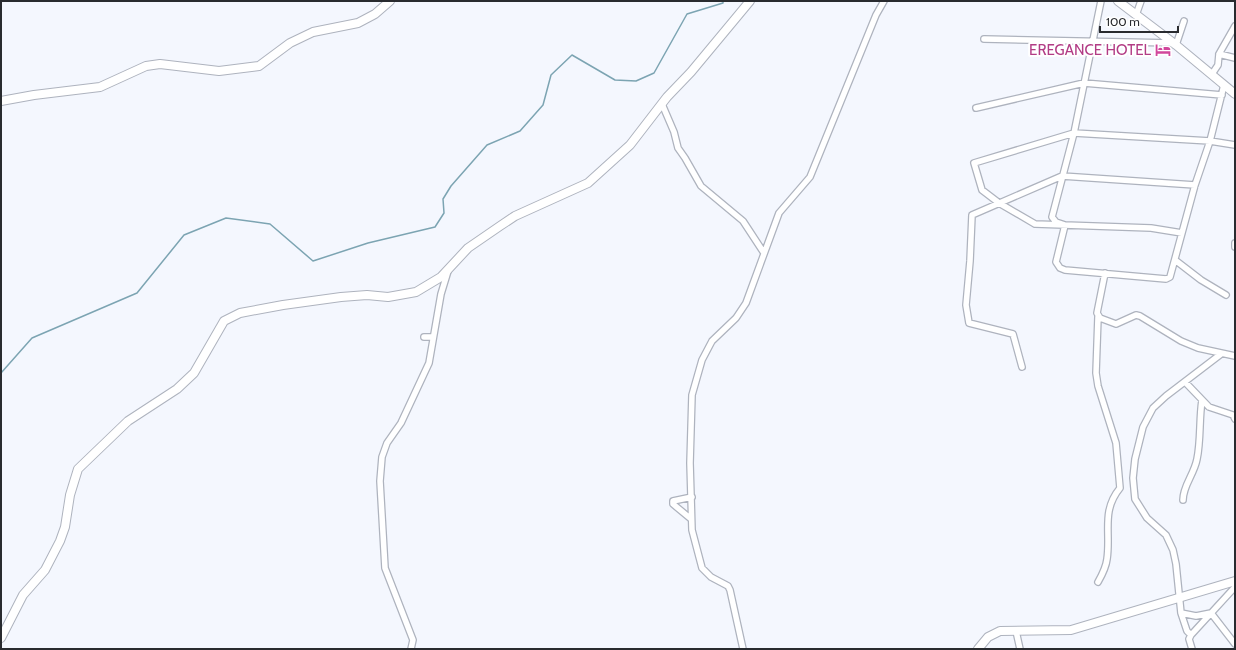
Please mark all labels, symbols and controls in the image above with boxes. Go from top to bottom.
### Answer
scale bar [1100,8,1178,34]
text: 100 m [1106,14,1140,29]
place label: EREGANCE HOTEL [1029,41,1151,59]
hotel icon: EREGANCE HOTEL [1154,41,1172,59]

